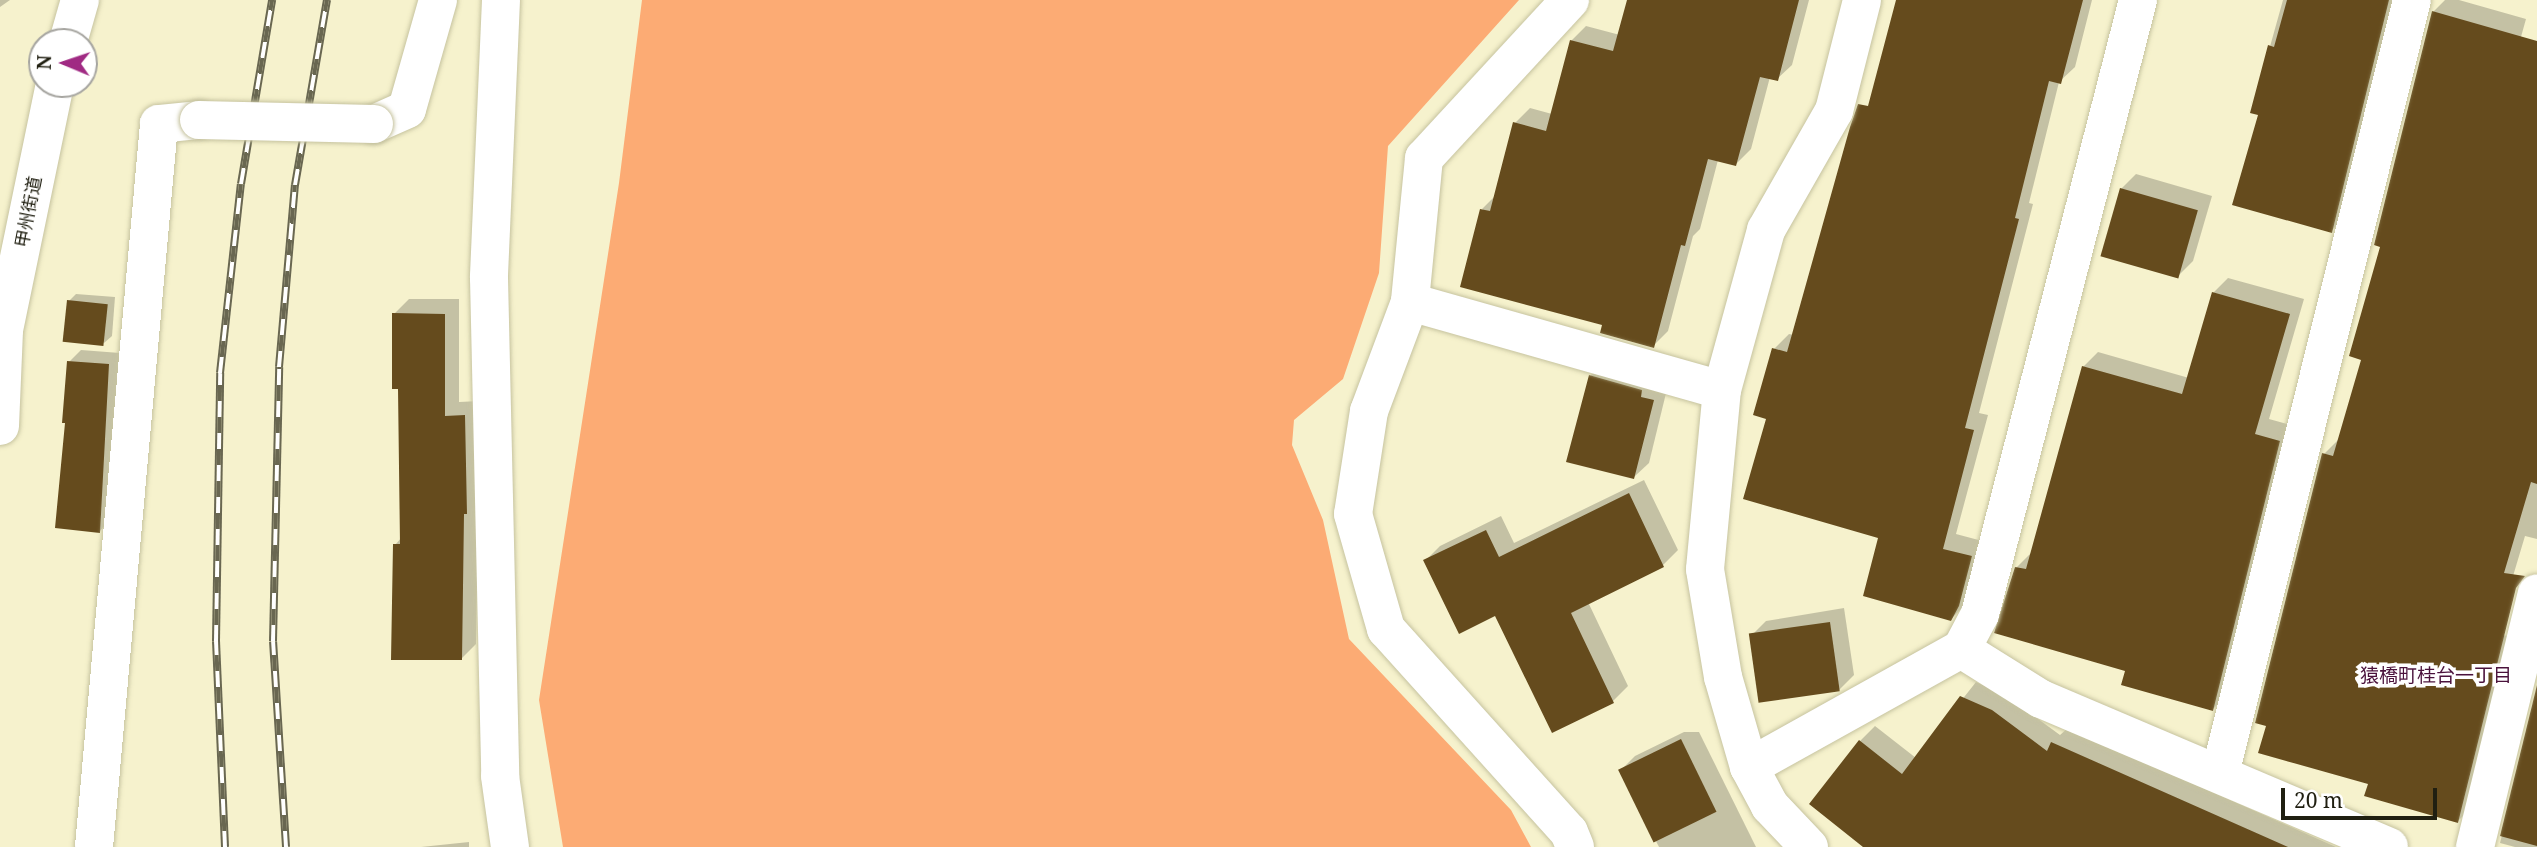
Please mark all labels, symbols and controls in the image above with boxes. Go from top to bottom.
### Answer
north arrow [28,28,98,98]
text: N [31,54,57,70]
street label: 甲州街道 [11,175,45,249]
district label: 猿橋町桂台一丁目 [2360,665,2512,687]
scale bar [2285,774,2441,818]
text: 20 m [2294,786,2343,814]

